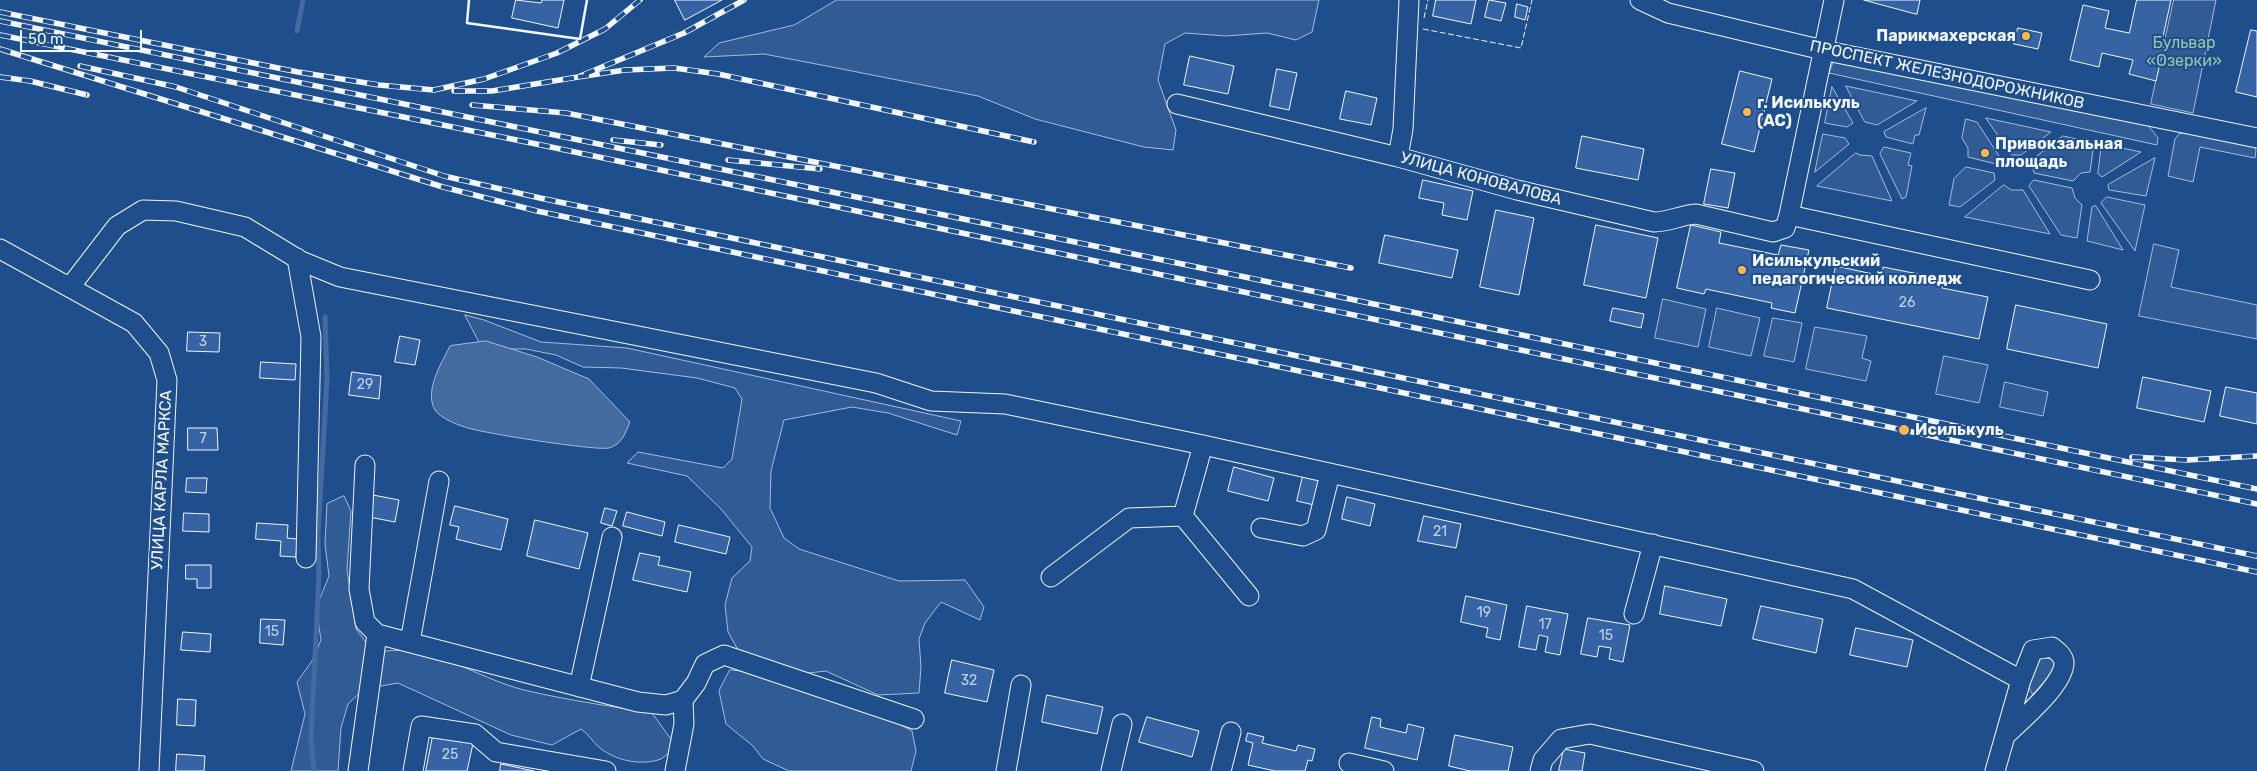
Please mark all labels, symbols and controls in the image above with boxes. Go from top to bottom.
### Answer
scale bar [22,20,145,52]
place label: Парикмахерская [1876,26,2016,46]
text: 50 m [28,30,63,48]
marker: Парикмахерская [2020,30,2032,42]
park label: Бульвар «Озерки» [2146,33,2222,71]
street label: ПРОСПЕКТ ЖЕЛЕЗНОДОРОЖНИКОВ [1808,36,2086,114]
place label: г. Исилькуль (АС) [1757,93,1860,131]
marker: г. Исилькуль (АС) [1741,106,1753,118]
place label: Привокзальная площадь [1995,134,2123,172]
marker: Привокзальная площадь [1979,147,1991,159]
street label: УЛИЦА КОНОВАЛОВА [1398,148,1564,210]
place label: Исилькульский педагогический колледж [1752,251,1962,289]
marker: Исилькульский педагогический колледж [1736,264,1748,276]
house number: 26 [1899,295,1915,311]
house number: 3 [199,334,207,350]
house number: 29 [357,377,373,393]
street label: УЛИЦА КАРЛА МАРКСА [148,389,176,571]
place label: Исилькуль [1915,420,2004,440]
marker: Исилькуль [1897,423,1911,437]
house number: 7 [199,431,207,447]
house number: 21 [1433,524,1447,540]
house number: 19 [1477,605,1491,621]
house number: 17 [1538,617,1552,633]
house number: 15 [265,624,279,640]
house number: 15 [1599,628,1613,644]
house number: 32 [961,673,977,689]
house number: 25 [442,747,458,763]

